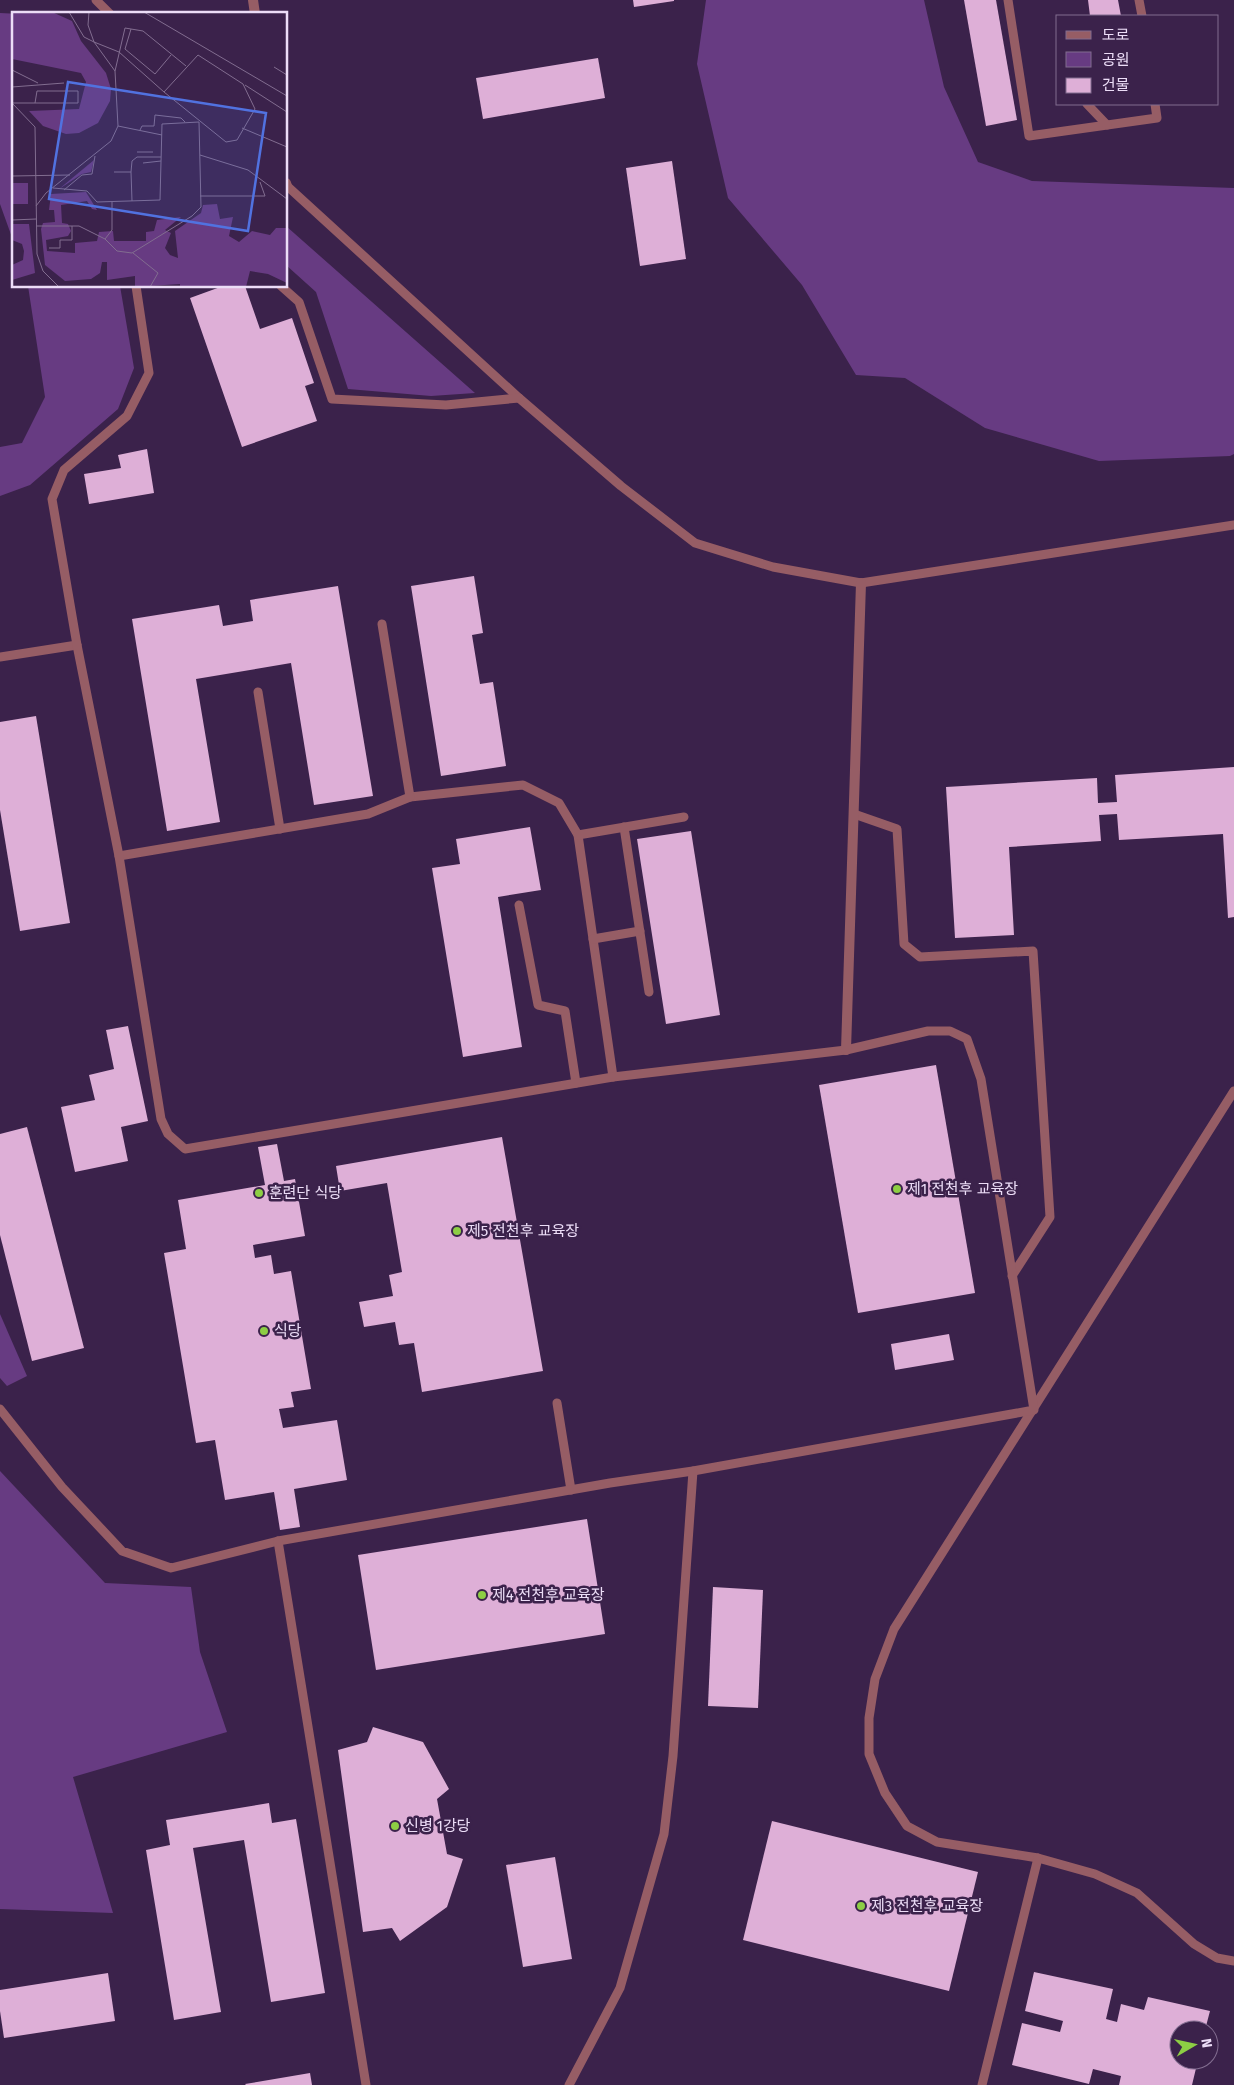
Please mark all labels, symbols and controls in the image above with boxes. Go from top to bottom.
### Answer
inset map [12,12,288,288]
legend [1056,15,1219,105]
text: 도로 [1102,26,1130,44]
text: 공원 [1102,51,1130,69]
text: 건물 [1102,76,1130,94]
place label: 제1 전천후 교육장 [907,1180,1018,1198]
marker: 제1 전천후 교육장 [891,1183,903,1195]
place label: 훈련단 식당 [269,1184,342,1202]
marker: 훈련단 식당 [253,1187,265,1199]
place label: 제5 전천후 교육장 [467,1222,579,1240]
marker: 제5 전천후 교육장 [451,1225,463,1237]
place label: 식당 [274,1322,302,1340]
marker: 식당 [258,1325,270,1337]
place label: 제4 전천후 교육장 [492,1586,605,1604]
marker: 제4 전천후 교육장 [476,1589,488,1601]
place label: 신병 1강당 [405,1817,471,1835]
marker: 신병 1강당 [389,1820,401,1832]
place label: 제3 전천후 교육장 [871,1897,983,1915]
marker: 제3 전천후 교육장 [855,1900,867,1912]
north arrow [1169,2020,1219,2070]
text: N [1197,2037,1215,2049]

